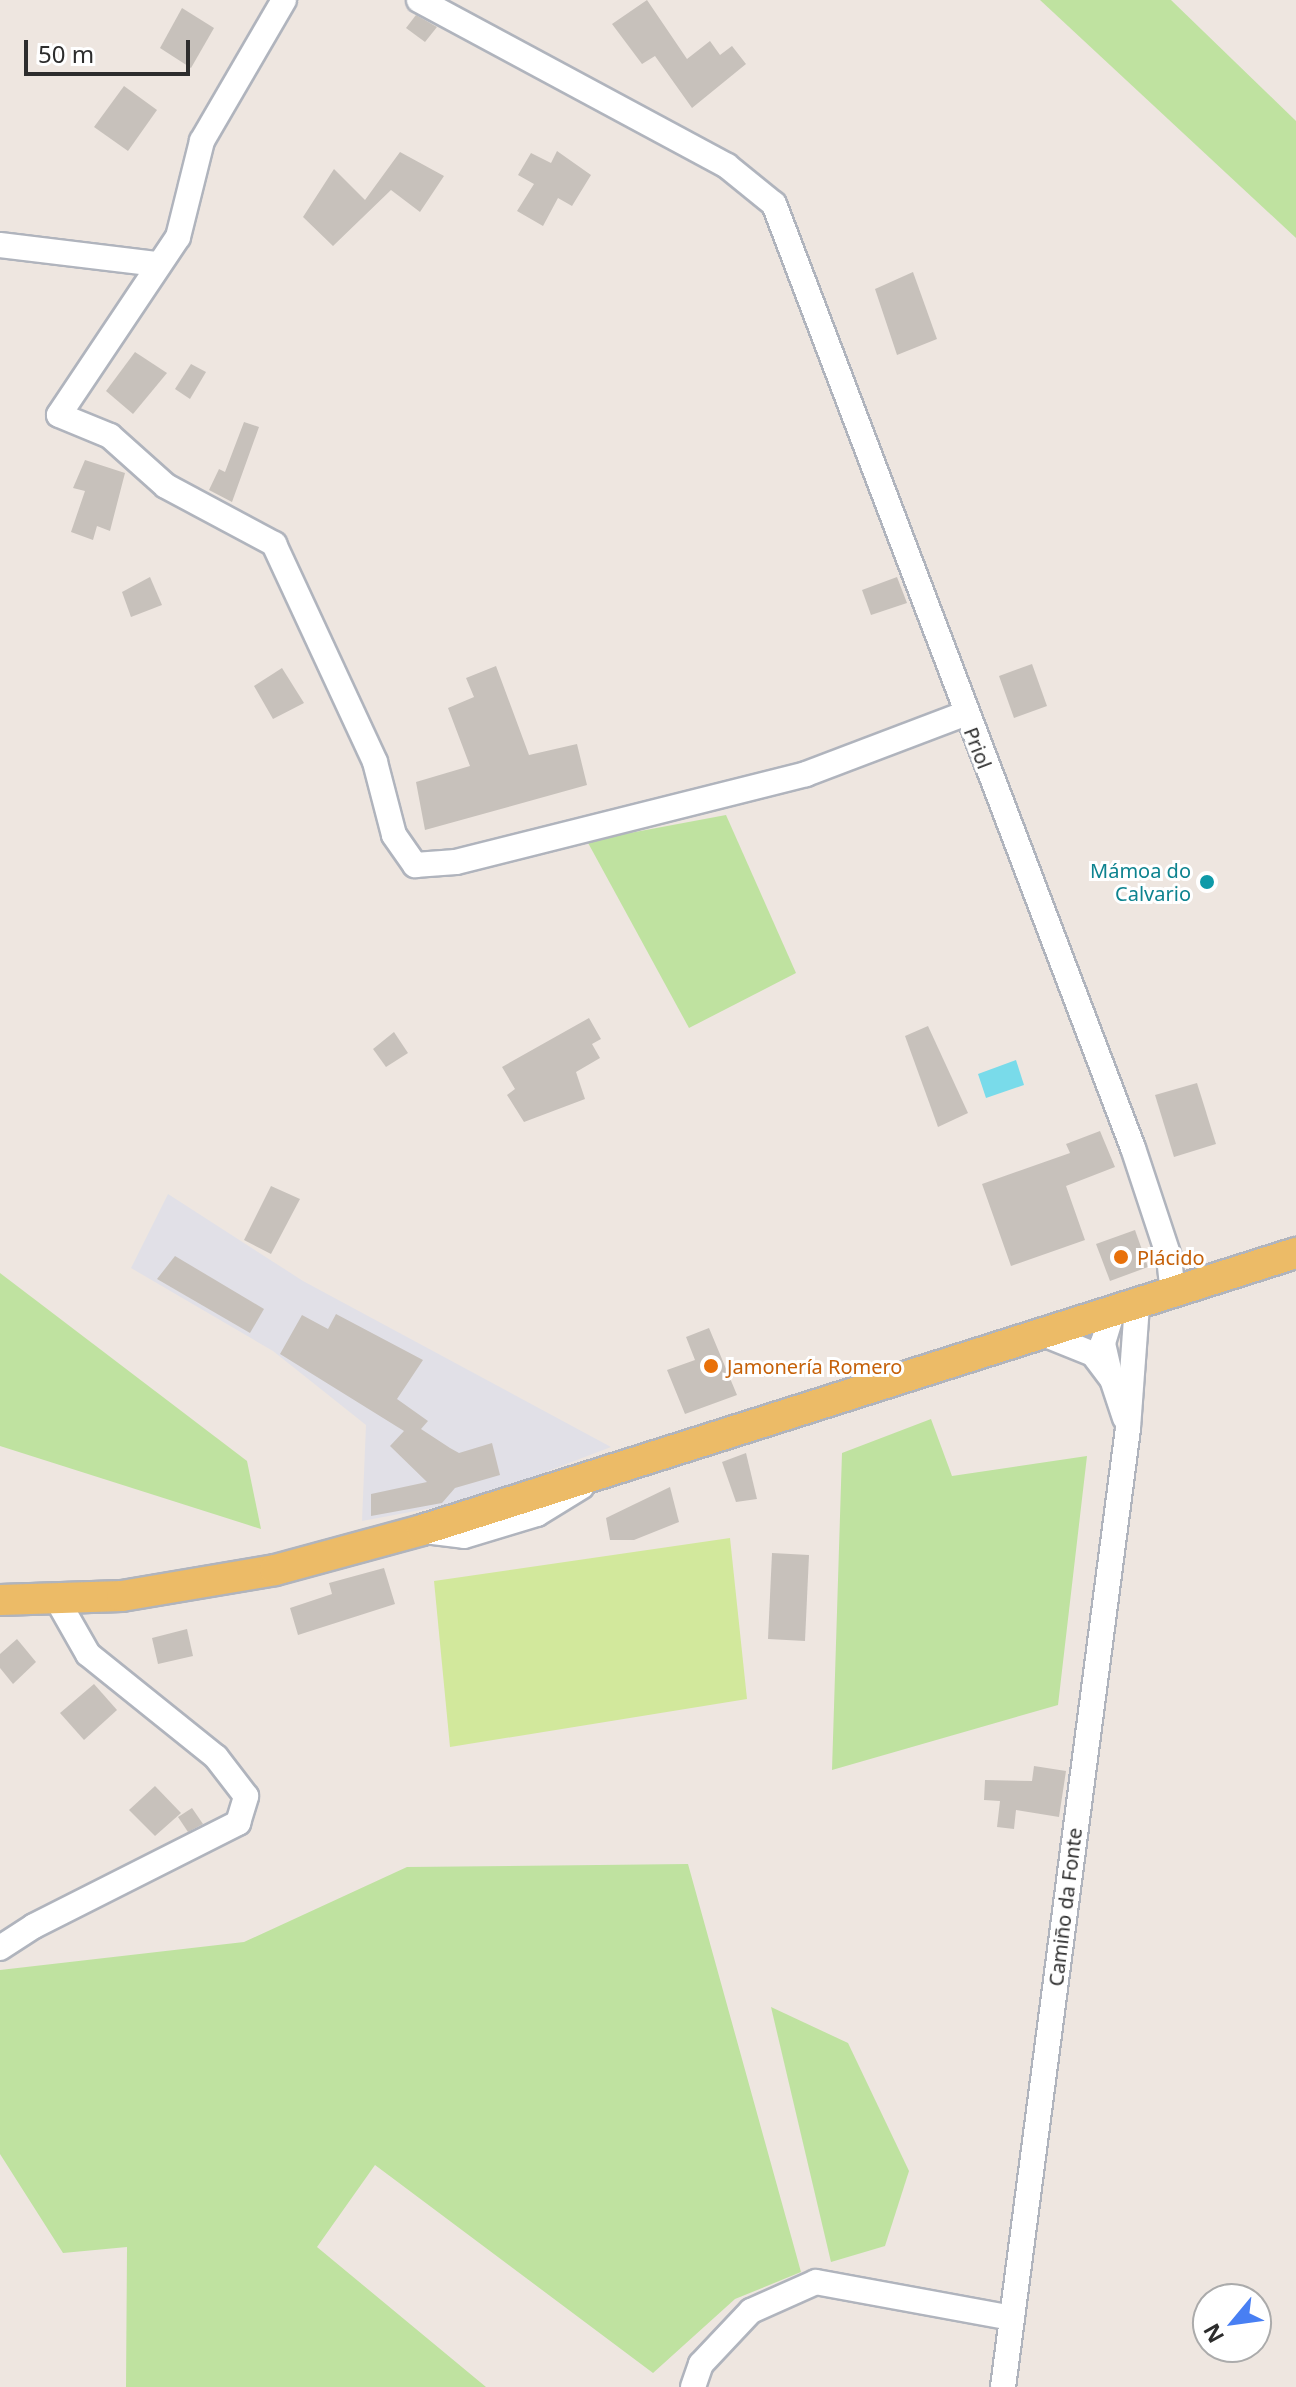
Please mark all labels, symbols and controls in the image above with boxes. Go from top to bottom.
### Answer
scale bar [28,24,194,74]
text: 50 m [38,37,94,70]
street label: Priol [959,724,997,772]
place label: Mámoa do Calvario [1090,858,1191,905]
marker: Mámoa do Calvario [1198,873,1216,891]
place label: Plácido [1137,1245,1205,1269]
marker: Plácido [1112,1248,1130,1266]
place label: Jamonería Romero [727,1354,902,1378]
marker: Jamonería Romero [702,1357,720,1375]
street label: Camiño da Fonte [1043,1826,1087,1988]
north arrow [1192,2283,1272,2363]
text: N [1195,2319,1230,2349]

